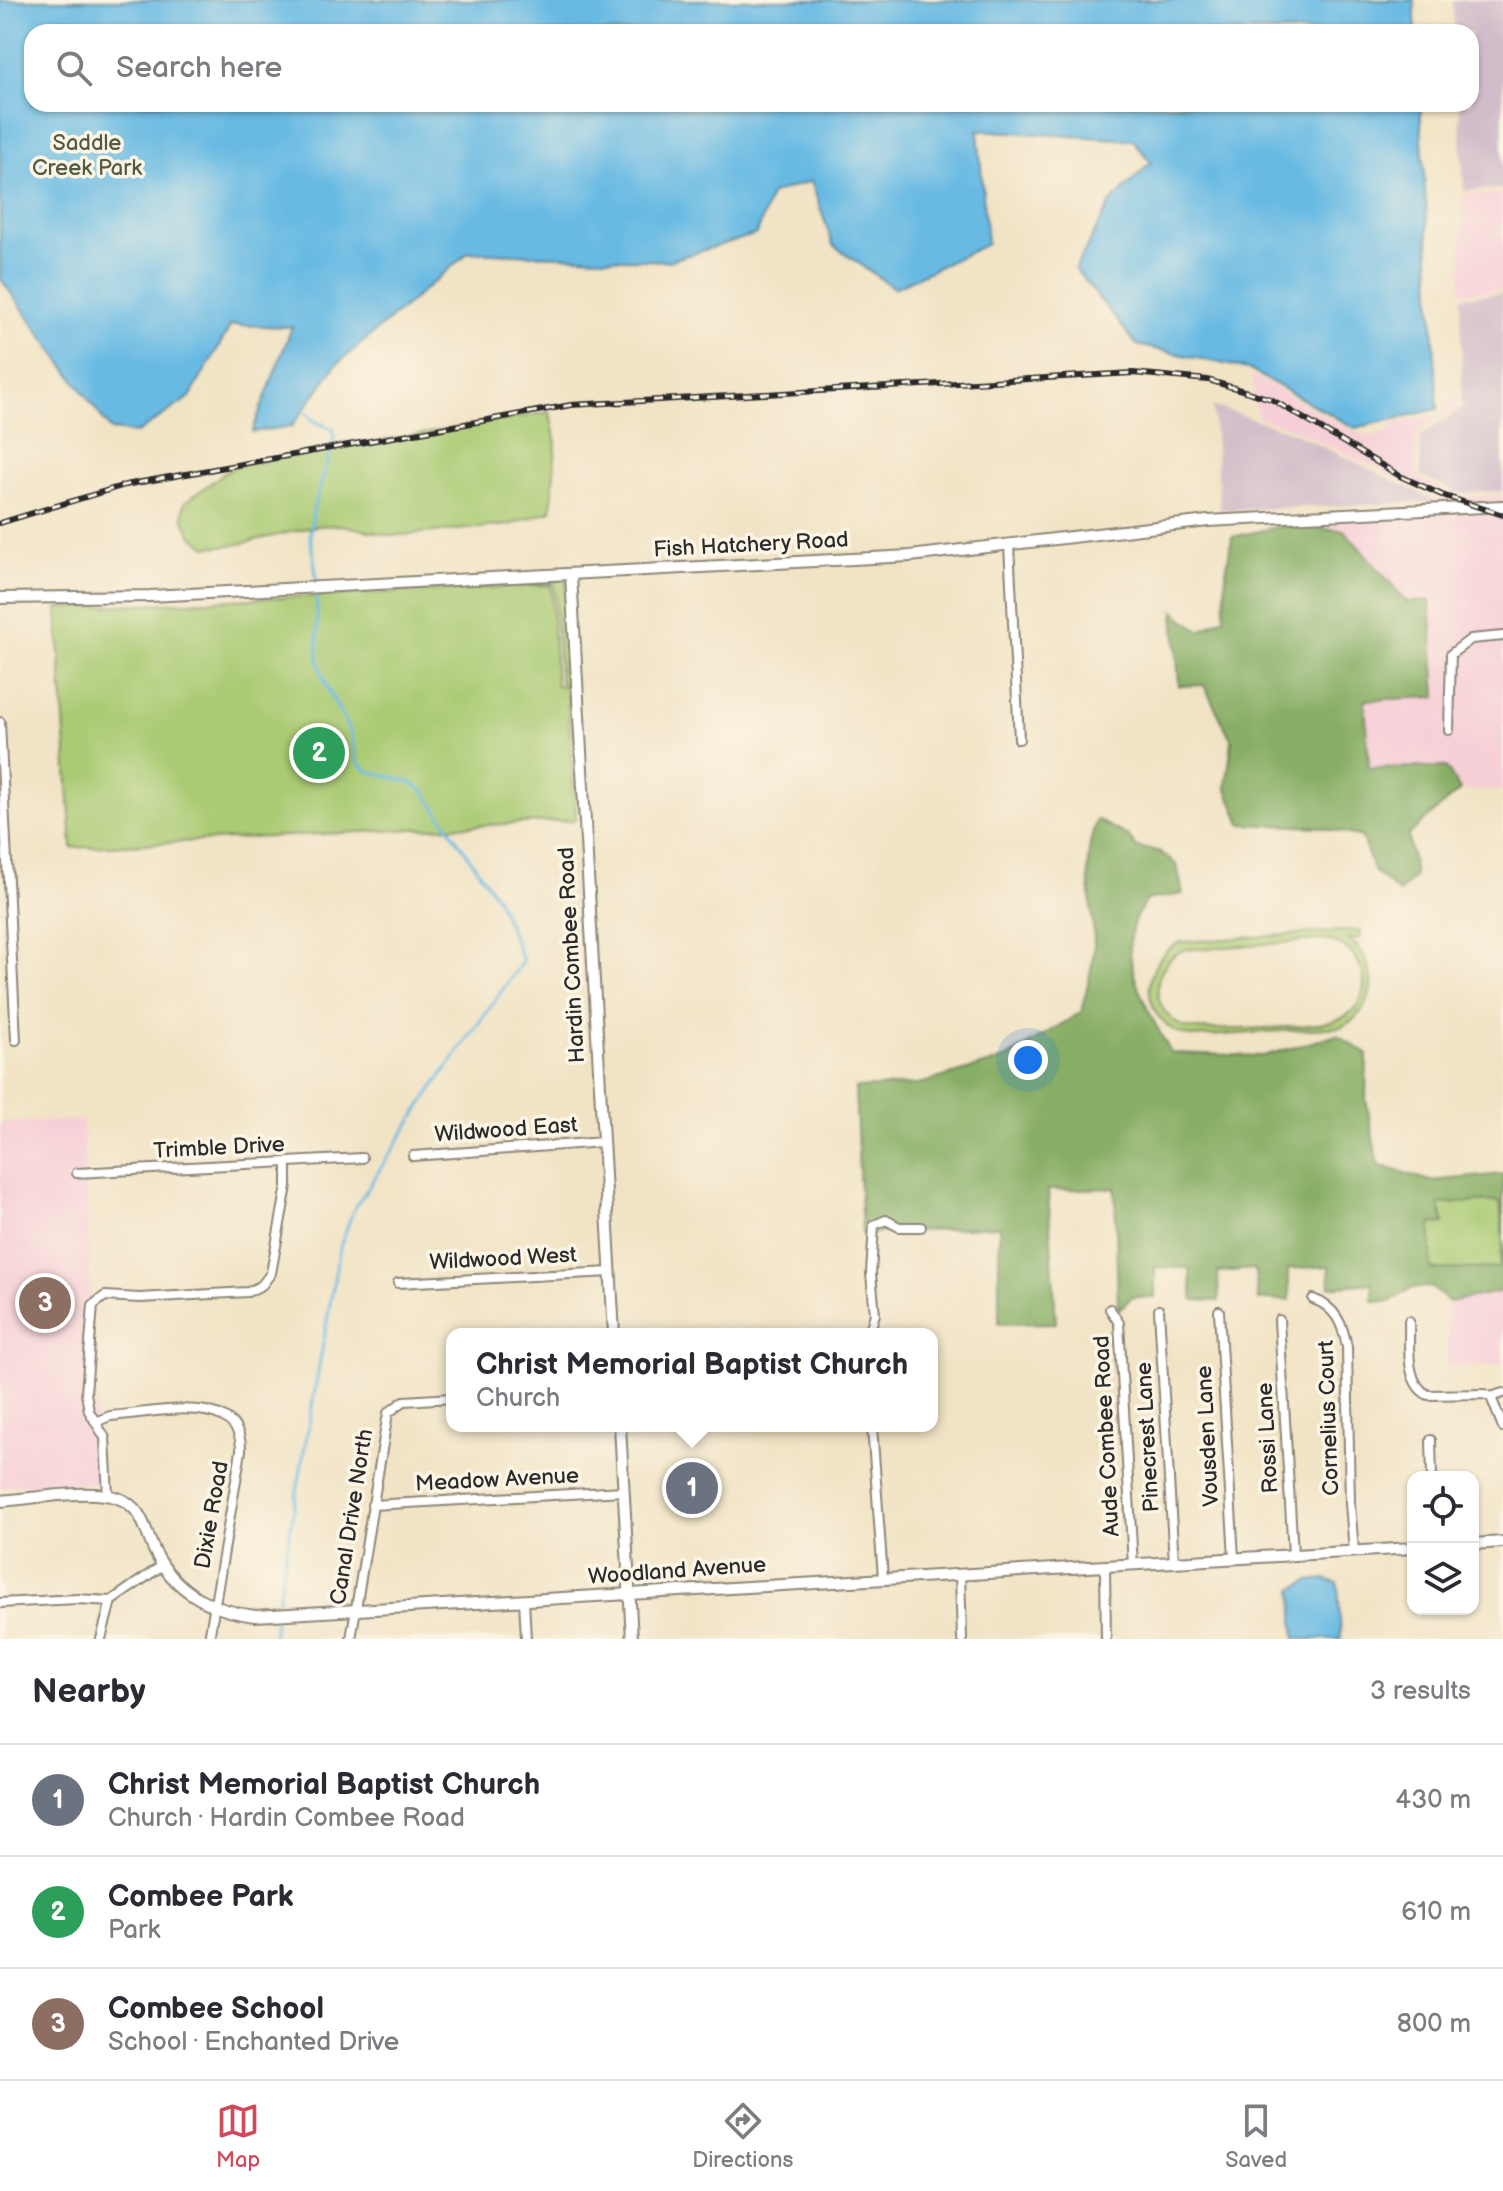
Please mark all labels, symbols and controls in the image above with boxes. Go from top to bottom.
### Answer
search box [24,24,1479,112]
icon: search [52,46,96,90]
text: Search here [116,50,282,86]
park label: Saddle Creek Park [32,130,142,182]
street label: Fish Hatchery Road [653,526,849,564]
pin: 2 [293,723,345,783]
street label: Hardin Combee Road [553,846,591,1064]
your location [1008,1040,1048,1080]
street label: Wildwood East [434,1112,579,1148]
street label: Trimble Drive [153,1131,285,1165]
street label: Wildwood West [429,1242,578,1276]
pin: 3 [19,1273,71,1333]
popup [446,1328,938,1432]
street label: Aude Combee Road [1088,1335,1126,1537]
street label: Cornelius Court [1313,1339,1345,1496]
text: Christ Memorial Baptist Church [476,1347,908,1383]
street label: Pinecrest Lane [1131,1361,1165,1513]
street label: Vousden Lane [1191,1365,1225,1507]
street label: Rossi Lane [1252,1382,1284,1494]
text: Church [476,1383,560,1414]
street label: Canal Drive North [325,1427,379,1607]
pin: 1 [666,1458,718,1518]
street label: Dixie Road [189,1459,235,1571]
street label: Meadow Avenue [414,1462,580,1498]
map controls [1407,1471,1479,1615]
button: locate [1407,1471,1479,1543]
button: layers [1407,1543,1479,1615]
street label: Woodland Avenue [587,1551,767,1591]
text: Nearby [32,1671,146,1712]
text: 3 results [1370,1676,1471,1707]
text: Christ Memorial Baptist Church [108,1767,540,1803]
text: 1 [53,1785,63,1816]
text: 430 m [1395,1785,1471,1816]
text: Church · Hardin Combee Road [108,1803,465,1834]
text: Combee Park [108,1879,294,1915]
text: 2 [50,1897,66,1928]
text: 610 m [1401,1897,1471,1928]
text: Park [108,1915,160,1946]
text: Combee School [108,1991,324,2027]
text: 3 [50,2009,66,2040]
text: 800 m [1397,2009,1471,2040]
text: School · Enchanted Drive [108,2027,399,2058]
tab: Map [216,2099,260,2174]
tab: Directions [692,2099,793,2174]
tab: Saved [1225,2099,1287,2174]

